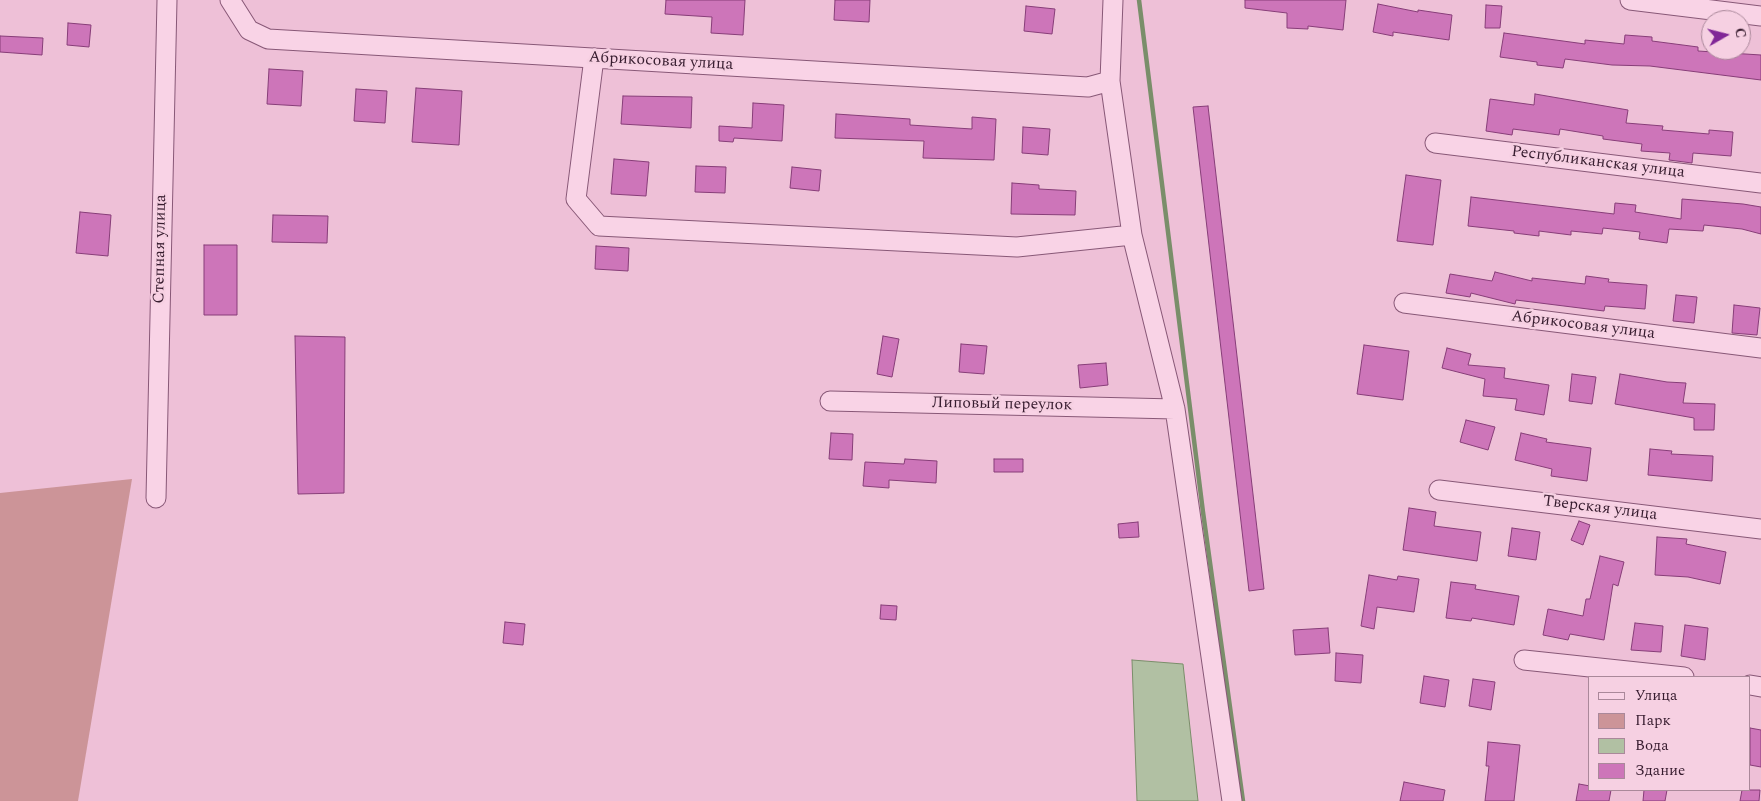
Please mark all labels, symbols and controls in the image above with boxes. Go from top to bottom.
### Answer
north arrow [1701,10,1751,60]
text: С [1729,27,1751,39]
street label: Абрикосовая улица [588,49,734,75]
street label: Республиканская улица [1510,143,1686,183]
street label: Степная улица [150,194,172,304]
street label: Абрикосовая улица [1510,308,1656,344]
street label: Липовый переулок [932,394,1072,416]
street label: Тверская улица [1542,492,1658,526]
legend [1588,676,1751,791]
text: Улица [1635,684,1677,707]
text: Парк [1635,709,1671,732]
text: Вода [1635,734,1669,757]
text: Здание [1635,759,1685,782]

